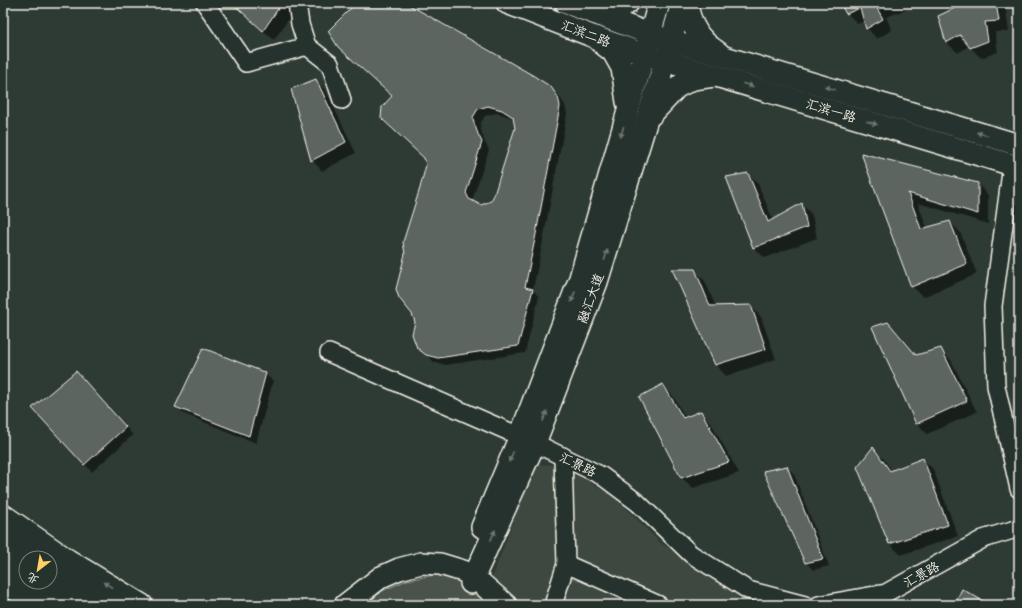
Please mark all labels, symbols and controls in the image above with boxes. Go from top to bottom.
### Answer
street label: 汇滨二路 [559,17,613,50]
one-way arrow [742,82,754,88]
one-way arrow [824,85,836,91]
street label: 汇滨一路 [804,96,858,125]
one-way arrow [867,120,879,126]
one-way arrow [619,127,625,139]
one-way arrow [975,131,987,137]
one-way arrow [603,248,609,260]
street label: 融汇大道 [575,271,606,325]
one-way arrow [570,292,576,304]
one-way arrow [543,409,549,421]
street label: 汇景路 [557,449,599,480]
one-way arrow [507,452,513,464]
one-way arrow [490,529,496,540]
north arrow [18,550,58,590]
street label: 汇景路 [901,558,942,590]
text: 北 [25,570,41,587]
one-way arrow [102,581,114,588]

